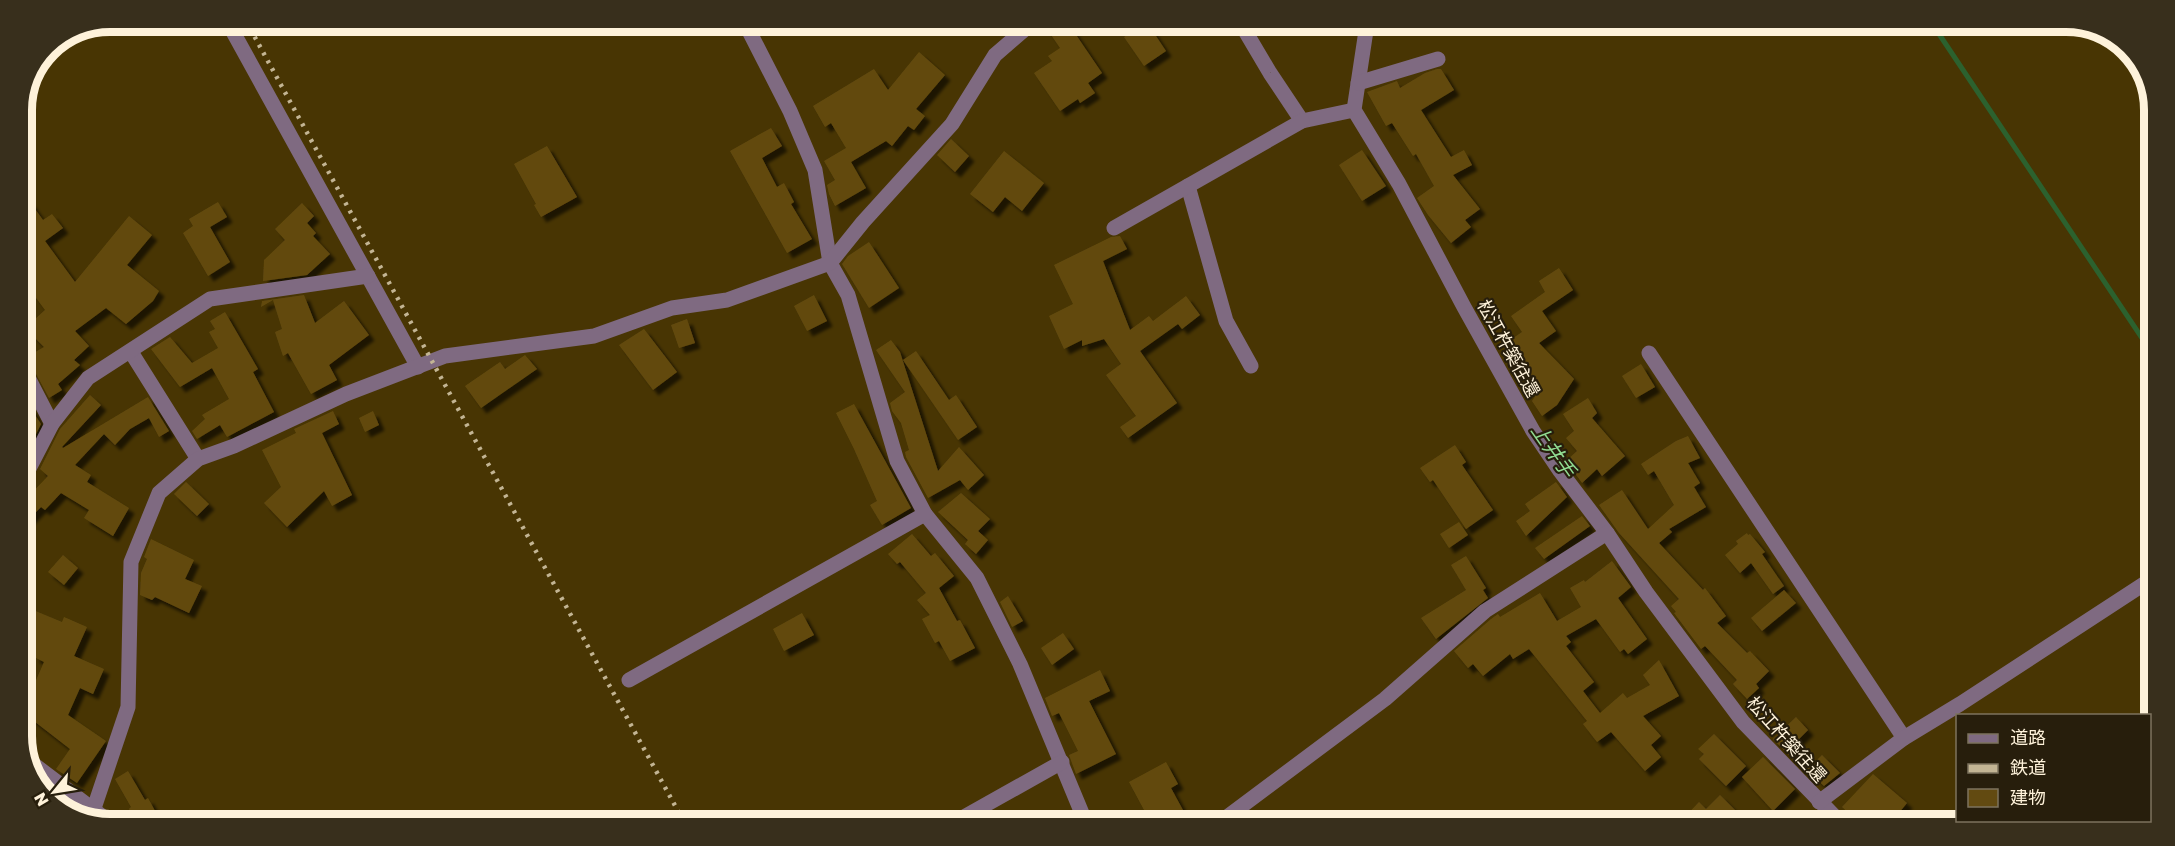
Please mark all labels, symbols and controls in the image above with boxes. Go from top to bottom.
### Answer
street label: 松江杵築往還 [1473,295,1545,401]
water label: 上井手 [1527,419,1582,482]
street label: 松江杵築往還 [1743,692,1831,786]
legend [1956,714,2151,822]
text: 道路 [2010,726,2046,748]
text: 鉄道 [2010,756,2046,778]
north arrow [24,762,84,822]
text: 建物 [2010,786,2046,808]
text: N [29,789,53,810]

